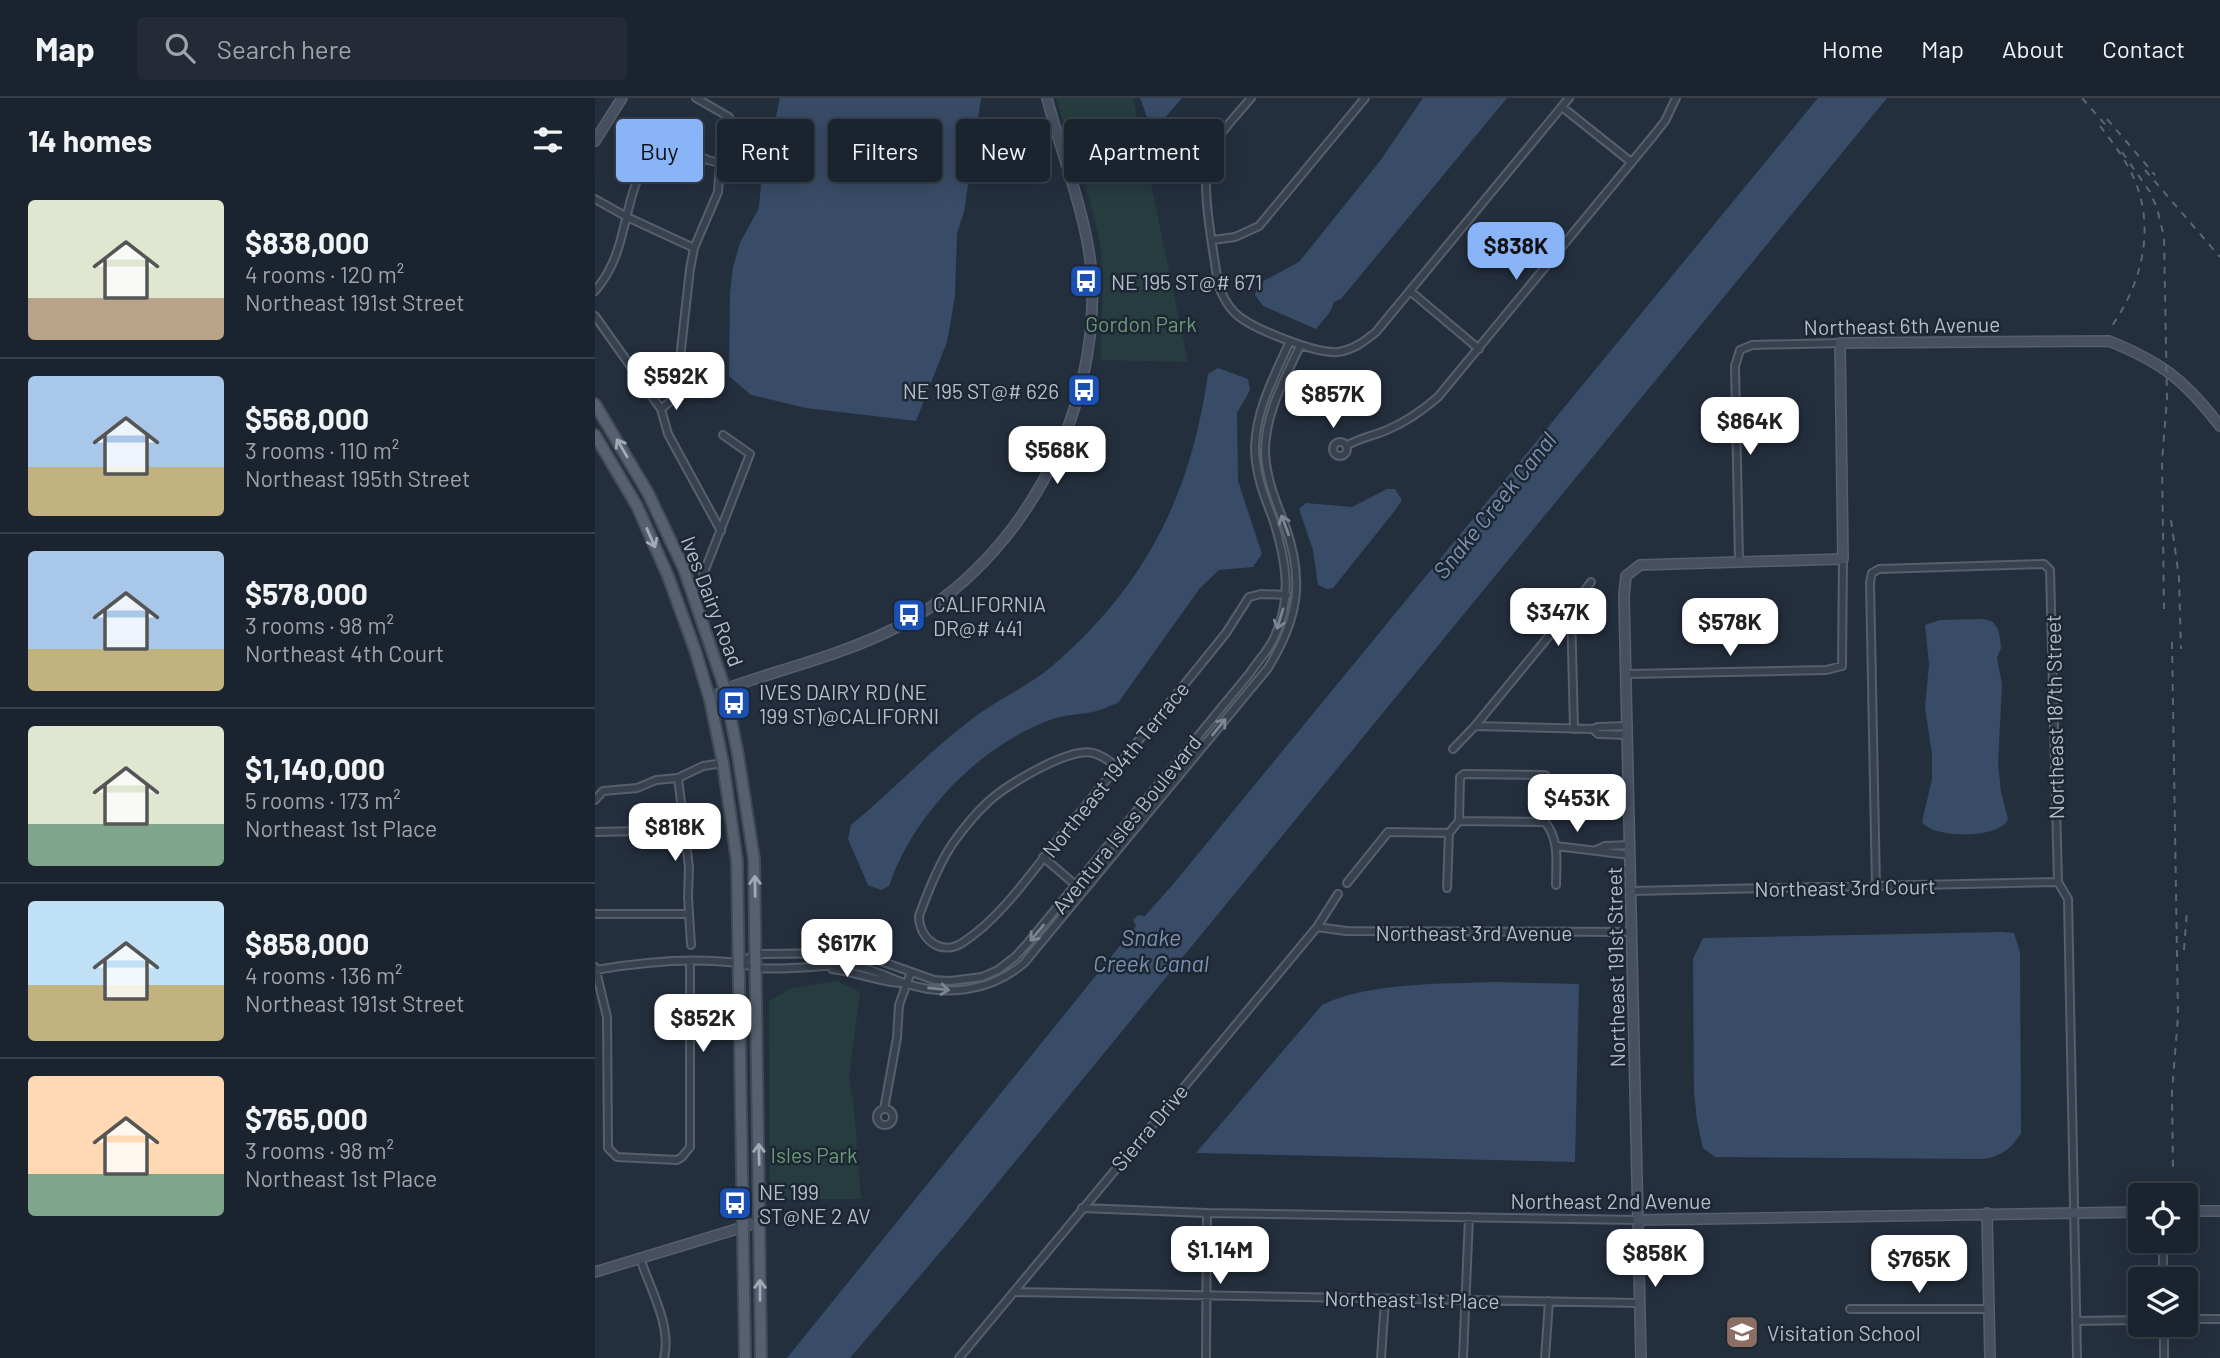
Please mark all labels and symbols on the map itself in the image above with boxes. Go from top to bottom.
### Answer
pin: $838K [1467,222,1565,282]
bus stop icon: NE 195 ST@# 671 [1067,262,1105,300]
place label: NE 195 ST@# 671 [1111,269,1262,294]
park label: Gordon Park [1085,311,1197,336]
street label: Northeast 6th Avenue [1803,311,2001,339]
pin: $592K [627,352,725,412]
pin: $857K [1284,370,1382,430]
bus stop icon: NE 195 ST@# 626 [1065,371,1103,409]
place label: NE 195 ST@# 626 [903,378,1059,403]
pin: $864K [1701,398,1799,457]
pin: $568K [1008,426,1106,486]
water label: Snake Creek Canal [1426,426,1562,584]
one-way arrow [615,438,629,458]
one-way arrow [1277,514,1290,536]
one-way arrow [645,527,658,548]
street label: Ives Dairy Road [677,532,749,670]
pin: $347K [1509,588,1607,648]
place label: CALIFORNIA DR@# 441 [933,591,1046,640]
bus stop icon: CALIFORNIA DR@# 441 [890,596,928,634]
pin: $578K [1681,598,1779,658]
one-way arrow [1273,607,1286,629]
street label: Northeast 187th Street [2040,614,2068,820]
street label: Northeast 194th Terrace [1036,676,1194,862]
place label: IVES DAIRY RD (NE 199 ST)@CALIFORNI [759,679,939,728]
bus stop icon: IVES DAIRY RD (NE 199 ST)@CALIFORNI [715,684,753,722]
one-way arrow [1211,718,1227,736]
street label: Aventura Isles Boulevard [1046,730,1206,918]
pin: $453K [1528,774,1626,834]
pin: $818K [626,804,724,863]
street label: Northeast 191st Street [1601,866,1629,1068]
street label: Northeast 3rd Court [1754,873,1936,901]
one-way arrow [748,875,761,898]
pin: $617K [798,920,896,979]
street label: Northeast 3rd Avenue [1376,920,1572,945]
one-way arrow [1029,923,1045,941]
water label: Snake Creek Canal [1093,923,1209,977]
one-way arrow [927,983,949,996]
pin: $852K [654,995,752,1054]
street label: Sierra Drive [1105,1078,1193,1176]
one-way arrow [752,1142,766,1165]
park label: Isles Park [771,1142,857,1167]
place label: NE 199 ST@NE 2 AV [759,1179,871,1228]
bus stop icon: NE 199 ST@NE 2 AV [716,1184,754,1222]
street label: Northeast 2nd Avenue [1511,1188,1711,1213]
pin: $1.14M [1163,1226,1277,1286]
pin: $858K [1606,1230,1704,1289]
pin: $765K [1870,1236,1968,1295]
one-way arrow [753,1279,767,1302]
street label: Northeast 1st Place [1324,1285,1500,1313]
school or university icon: Visitation School [1723,1313,1761,1351]
place label: Visitation School [1767,1320,1921,1345]

